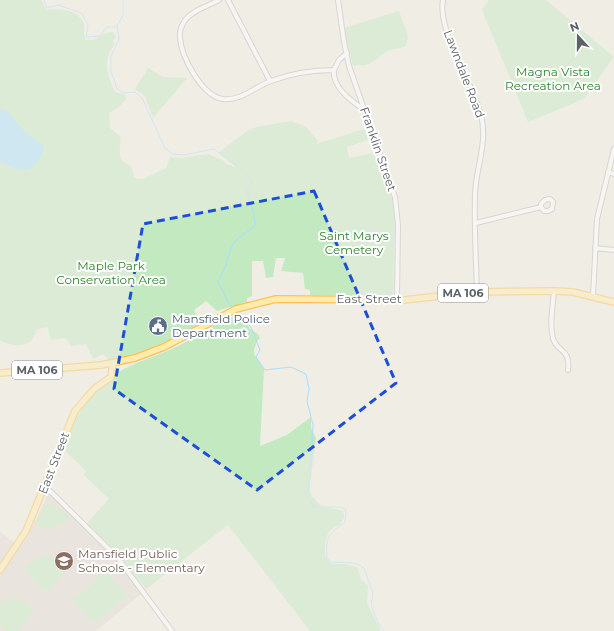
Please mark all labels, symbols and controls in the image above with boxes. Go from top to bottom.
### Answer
north arrow [558,16,598,56]
text: N [568,19,581,35]
street label: Lawndale Road [441,28,488,120]
park label: Magna Vista Recreation Area [505,64,601,93]
street label: Franklin Street [357,105,400,193]
park label: Saint Marys Cemetery [319,228,389,257]
park label: Maple Park Conservation Area [56,258,166,287]
road number: MA 106 [438,284,488,302]
street label: East Street [336,291,402,306]
place label: Mansfield Police Department [172,311,270,340]
public building icon: Mansfield Police Department [147,315,169,337]
road number: MA 106 [12,361,62,379]
street label: East Street [35,430,72,496]
place label: Mansfield Public Schools - Elementary [78,546,205,575]
school or university icon: Mansfield Public Schools - Elementary [53,550,75,572]

